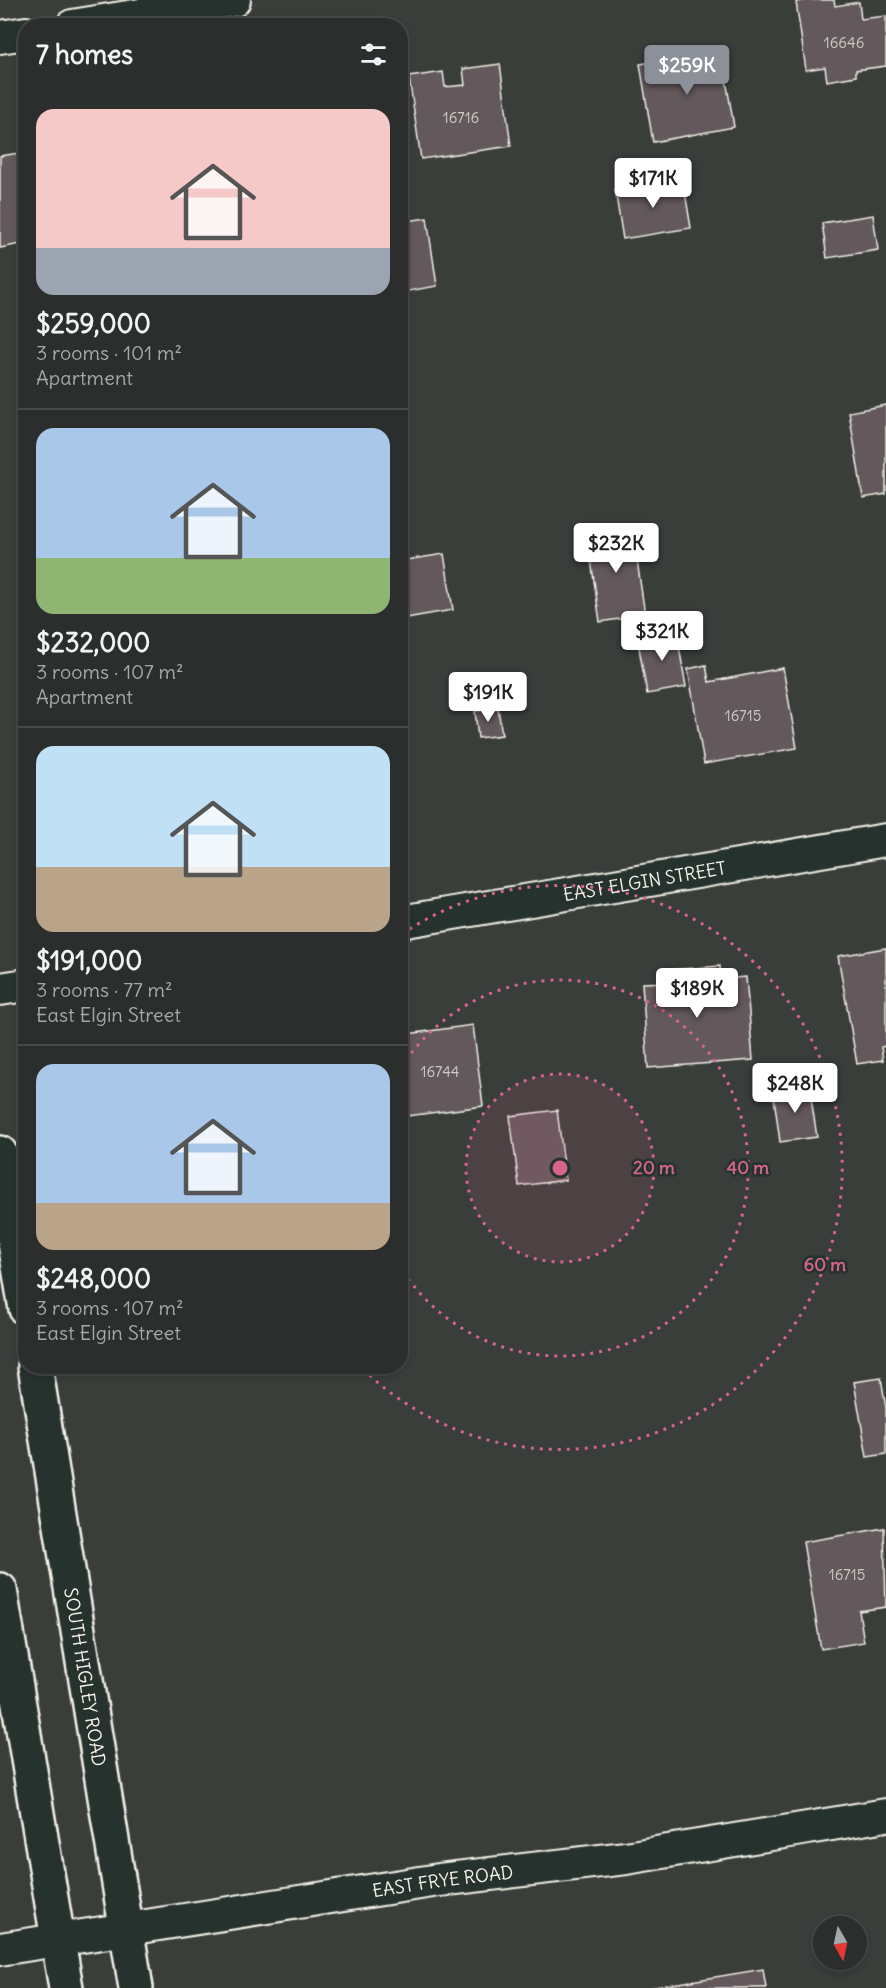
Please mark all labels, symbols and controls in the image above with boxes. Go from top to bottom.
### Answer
house number: 16646 [824,33,864,52]
text: 7 homes [36,38,133,71]
icon: filters [357,38,390,71]
pin: $259K [645,45,729,96]
text: $259K [658,52,716,77]
house number: 16716 [443,108,479,127]
icon: home [159,148,267,256]
pin: $171K [611,158,695,209]
text: $171K [629,165,677,190]
text: $259,000 [36,307,151,340]
text: 3 rooms · 101 m² [36,340,182,365]
text: Apartment [36,365,133,390]
icon: home [159,467,267,575]
pin: $232K [574,523,658,574]
text: $232K [588,530,644,555]
pin: $321K [620,611,704,662]
text: $321K [635,618,689,643]
text: $232,000 [36,626,150,659]
text: 3 rooms · 107 m² [36,659,184,684]
pin: $191K [446,672,530,723]
text: $191K [463,679,513,704]
text: Apartment [36,684,133,709]
house number: 16715 [725,706,761,725]
icon: home [159,785,267,893]
street label: EAST ELGIN STREET [561,856,728,906]
text: $191,000 [36,944,142,977]
pin: $189K [655,968,739,1019]
text: $189K [670,975,724,1000]
text: 3 rooms · 77 m² [36,977,173,1002]
text: East Elgin Street [36,1002,181,1027]
house number: 16744 [421,1062,460,1081]
pin: $248K [753,1063,837,1114]
text: $248K [766,1070,824,1095]
icon: home [159,1103,267,1211]
text: 20 m [633,1156,675,1179]
text: 40 m [727,1156,769,1179]
centre of rings [550,1158,570,1178]
text: 60 m [804,1253,846,1276]
text: $248,000 [36,1262,151,1295]
text: 3 rooms · 107 m² [36,1295,184,1320]
text: East Elgin Street [36,1320,181,1345]
house number: 16715 [829,1565,865,1584]
street label: SOUTH HIGLEY ROAD [60,1586,111,1768]
street label: EAST FRYE ROAD [371,1860,514,1902]
north arrow [813,1916,867,1970]
map controls [813,1916,867,1970]

